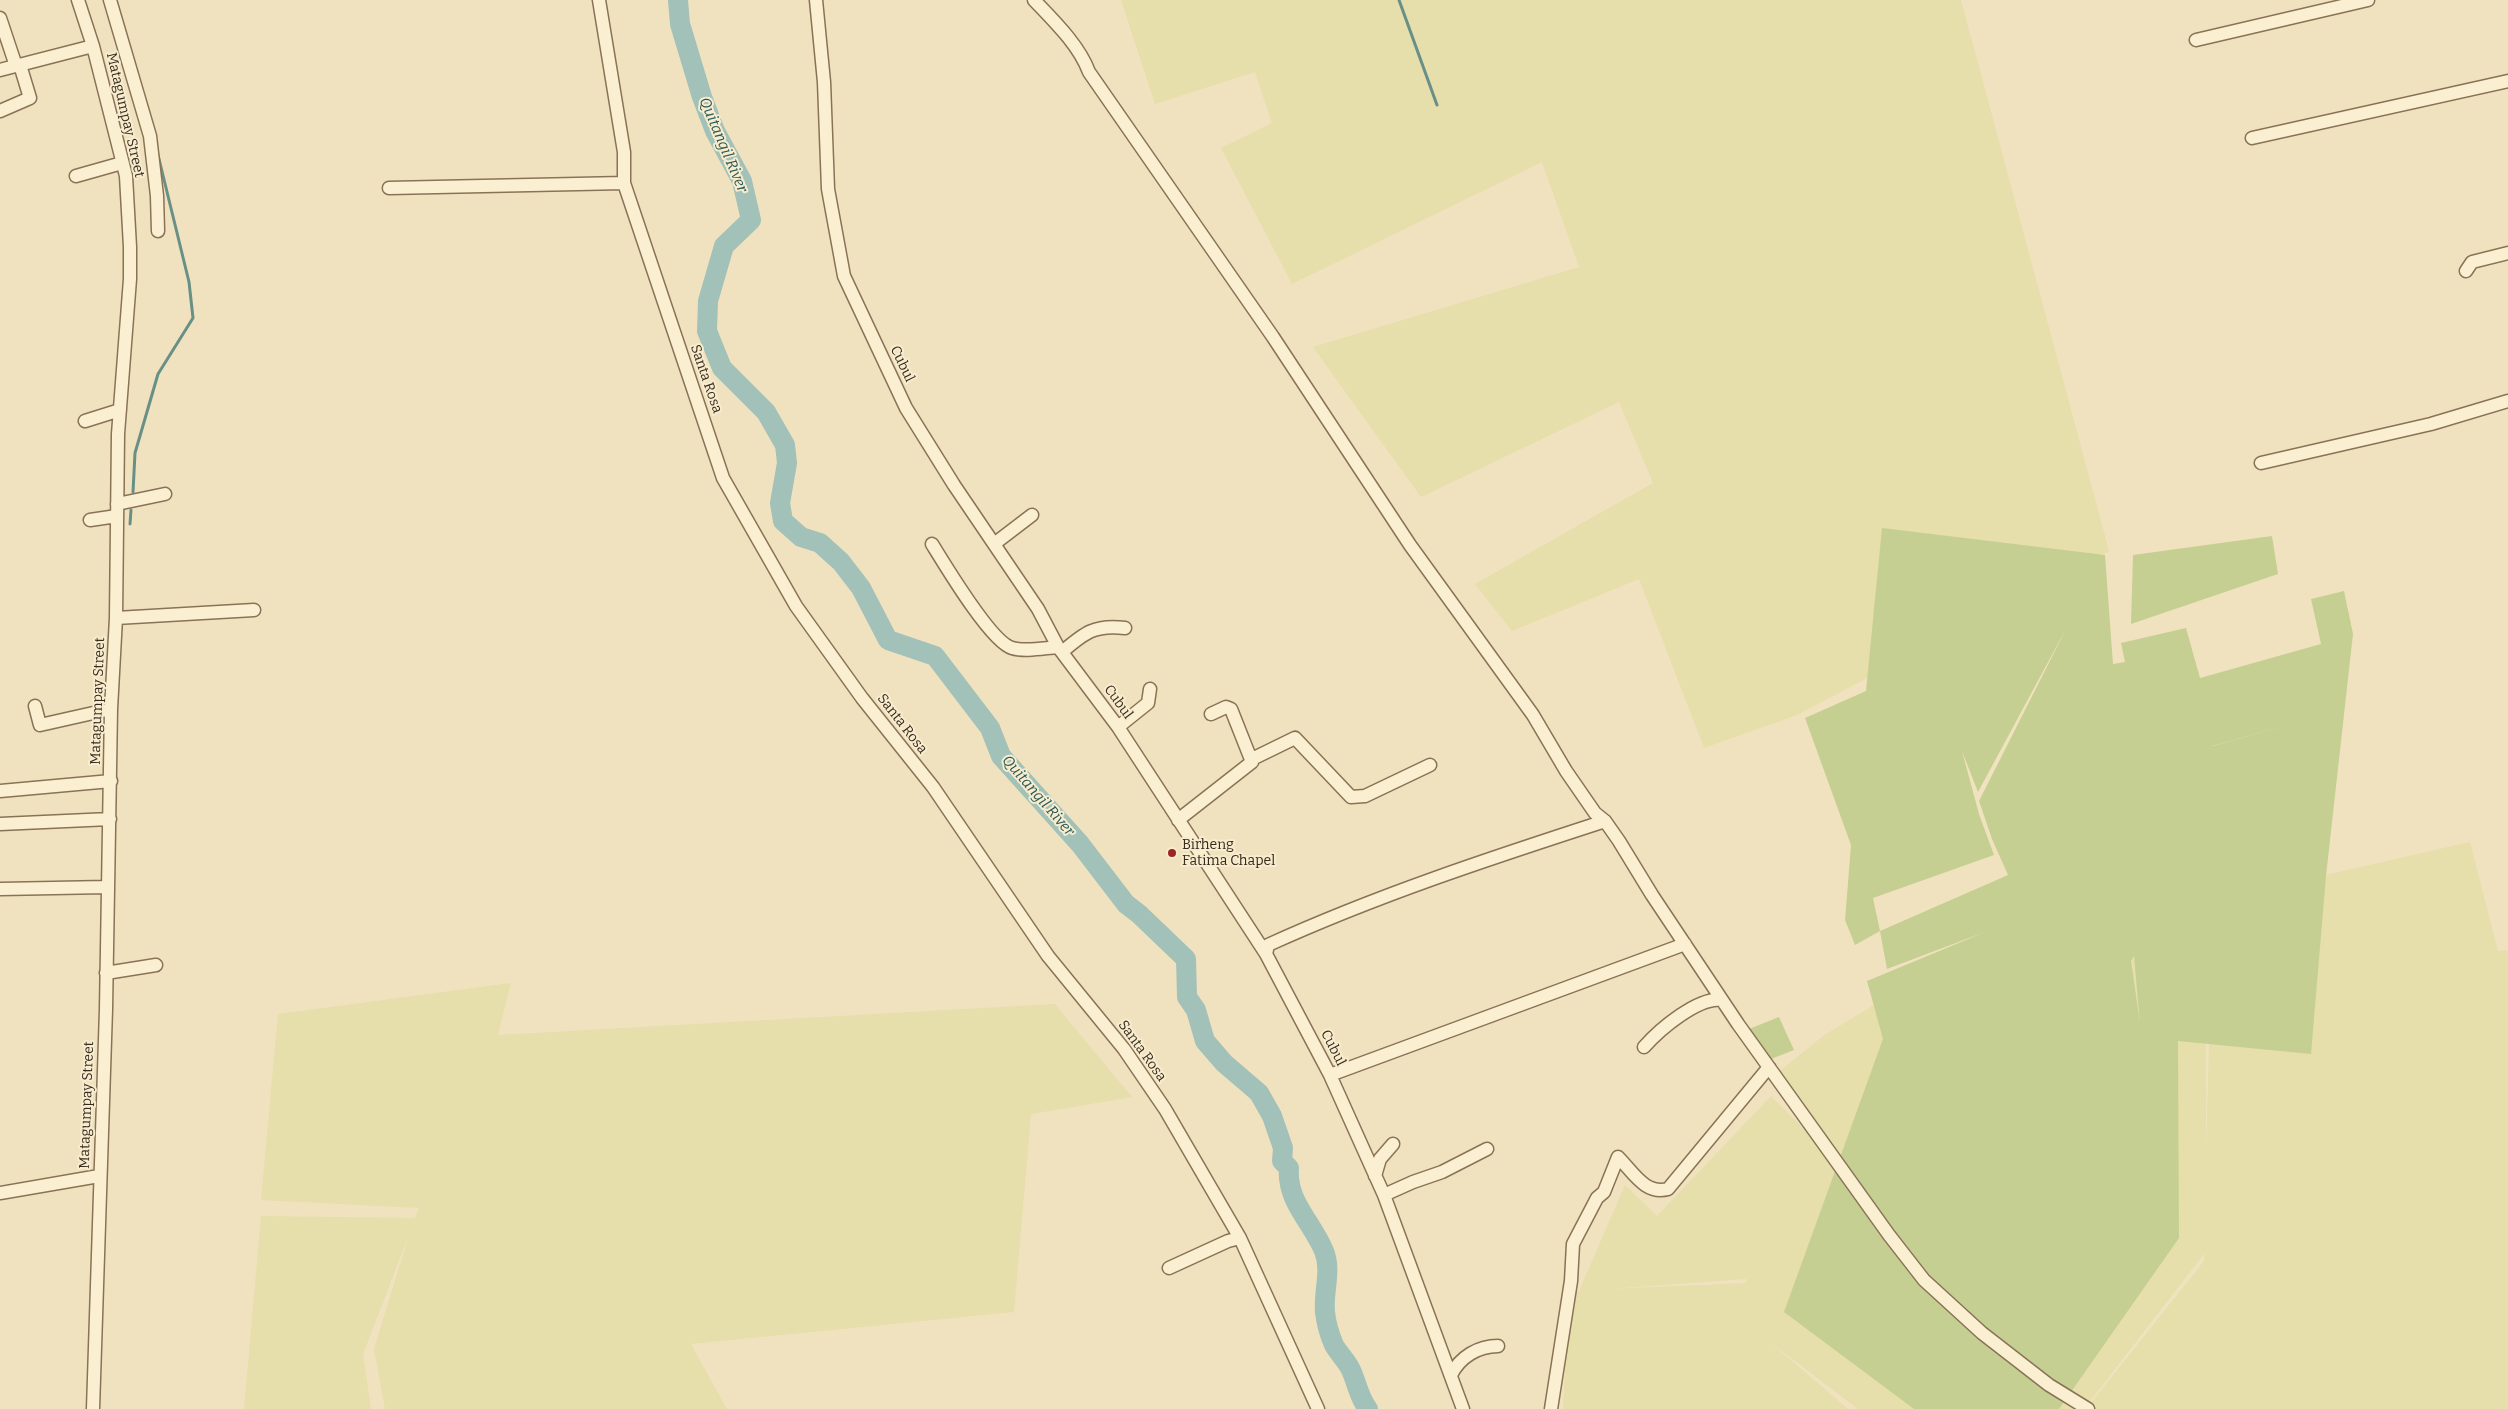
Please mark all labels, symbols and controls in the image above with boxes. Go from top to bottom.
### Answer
street label: Matagumpay Street [102,51,148,179]
water label: Quitangil River [695,95,751,195]
street label: Santa Rosa [686,343,726,415]
street label: Cubul [886,343,918,385]
street label: Matagumpay Street [87,637,109,765]
street label: Cubul [1100,682,1136,722]
street label: Santa Rosa [873,691,931,757]
water label: Quitangil River [998,752,1078,840]
place label: Birheng Fatima Chapel [1182,837,1275,870]
marker: Birheng Fatima Chapel [1166,847,1178,859]
street label: Santa Rosa [1114,1017,1170,1085]
street label: Cubul [1317,1027,1349,1069]
street label: Matagumpay Street [76,1041,98,1169]

